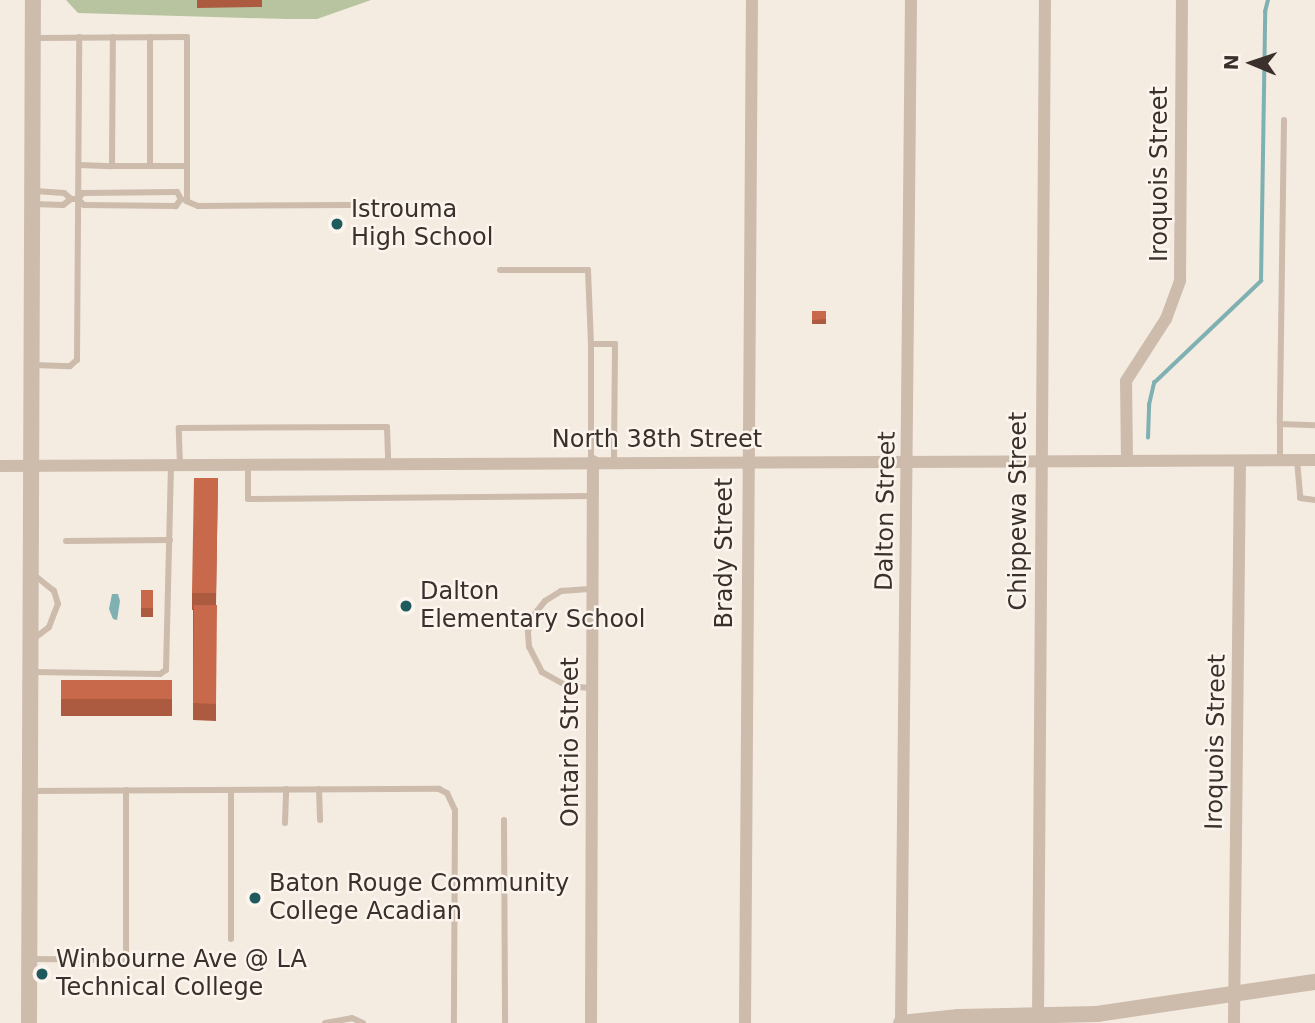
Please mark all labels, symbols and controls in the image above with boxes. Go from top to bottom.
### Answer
north arrow [1217,28,1287,98]
text: N [1220,54,1242,71]
street label: Iroquois Street [1146,86,1174,262]
place label: Istrouma High School [351,196,493,252]
marker: Istrouma High School [329,216,345,232]
street label: Chippewa Street [1005,412,1033,610]
street label: North 38th Street [552,426,762,454]
street label: Dalton Street [870,431,902,591]
street label: Brady Street [711,477,739,629]
place label: Dalton Elementary School [420,578,645,634]
marker: Dalton Elementary School [398,598,414,614]
street label: Iroquois Street [1200,654,1232,830]
street label: Ontario Street [557,657,585,827]
place label: Baton Rouge Community College Acadian [269,870,569,926]
marker: Baton Rouge Community College Acadian [247,890,263,906]
place label: Winbourne Ave @ LA Technical College [56,946,307,1002]
marker: Winbourne Ave @ LA Technical College [34,966,50,982]

